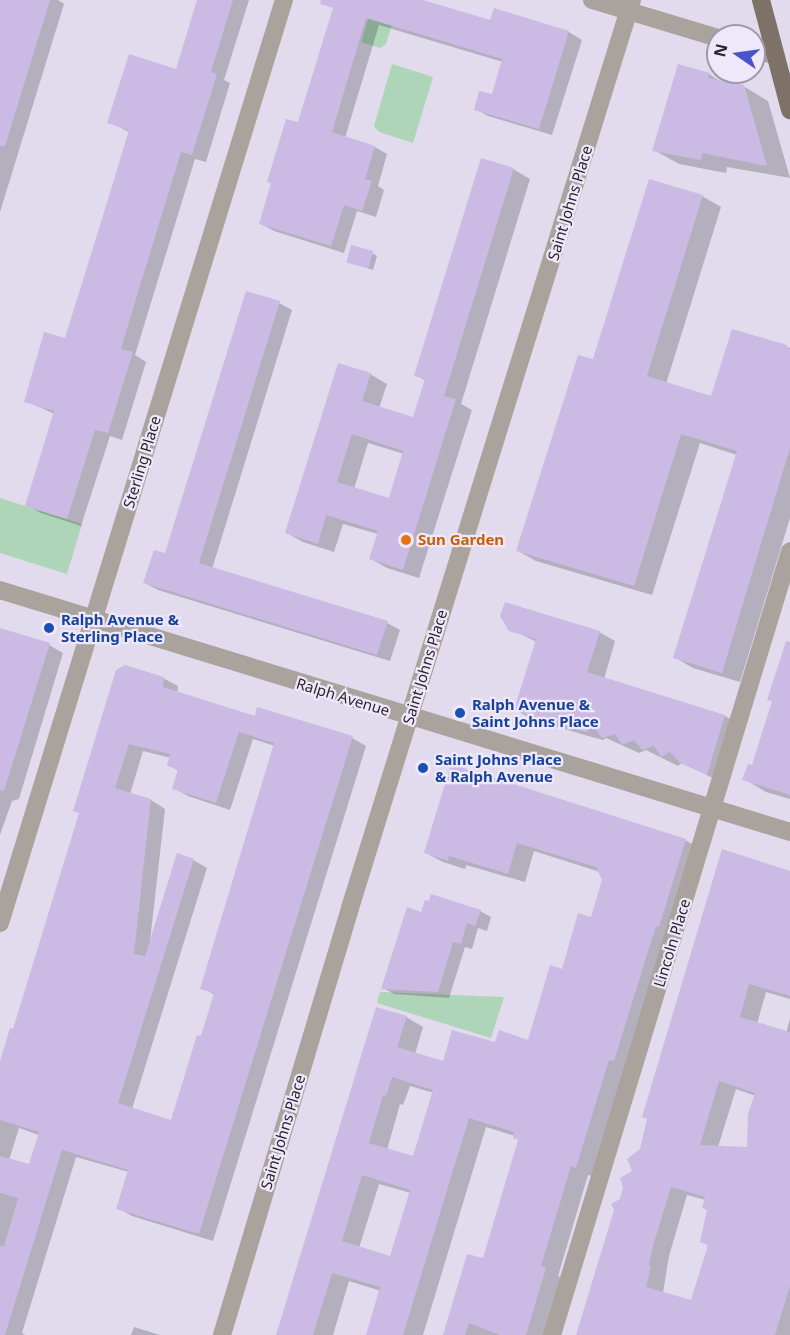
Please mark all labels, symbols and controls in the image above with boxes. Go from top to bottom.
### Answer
north arrow [706,24,766,84]
text: N [708,42,733,59]
street label: Saint Johns Place [544,144,596,262]
street label: Sterling Place [119,414,165,510]
place label: Sun Garden [418,531,504,549]
marker: Sun Garden [399,533,413,547]
street label: Saint Johns Place [399,608,451,726]
place label: Ralph Avenue & Sterling Place [61,610,179,645]
marker: Ralph Avenue & Sterling Place [42,621,56,635]
street label: Ralph Avenue [294,674,392,720]
place label: Ralph Avenue & Saint Johns Place [472,695,599,730]
marker: Ralph Avenue & Saint Johns Place [453,706,467,720]
place label: Saint Johns Place & Ralph Avenue [435,750,562,785]
marker: Saint Johns Place & Ralph Avenue [416,761,430,775]
street label: Lincoln Place [650,897,694,989]
street label: Saint Johns Place [257,1073,309,1191]

